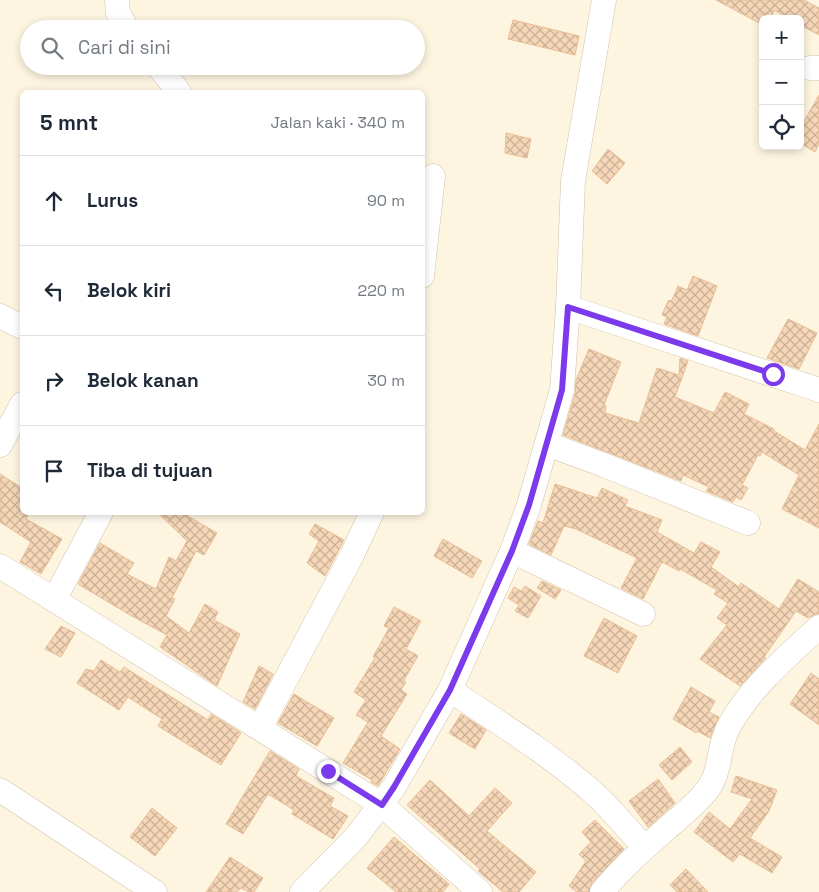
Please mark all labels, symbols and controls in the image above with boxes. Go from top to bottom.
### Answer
map controls [759,15,804,150]
button: + [759,15,804,60]
search box [20,20,425,75]
icon: search [38,34,66,62]
text: Cari di sini [78,35,171,60]
button: − [759,60,804,105]
button: locate [759,105,804,150]
text: 5 mnt [40,109,98,136]
text: Jalan kaki · 340 m [271,112,405,133]
icon: ahead [40,187,68,215]
text: Lurus [87,188,138,213]
text: 90 m [367,190,405,211]
icon: left [40,277,68,305]
text: Belok kiri [87,278,171,303]
text: 220 m [358,280,405,301]
route start [762,363,785,386]
icon: right [40,367,68,395]
text: Belok kanan [87,368,199,393]
text: 30 m [367,370,405,391]
icon: arrive [40,457,68,485]
text: Tiba di tujuan [87,458,213,483]
route end [317,760,340,783]

